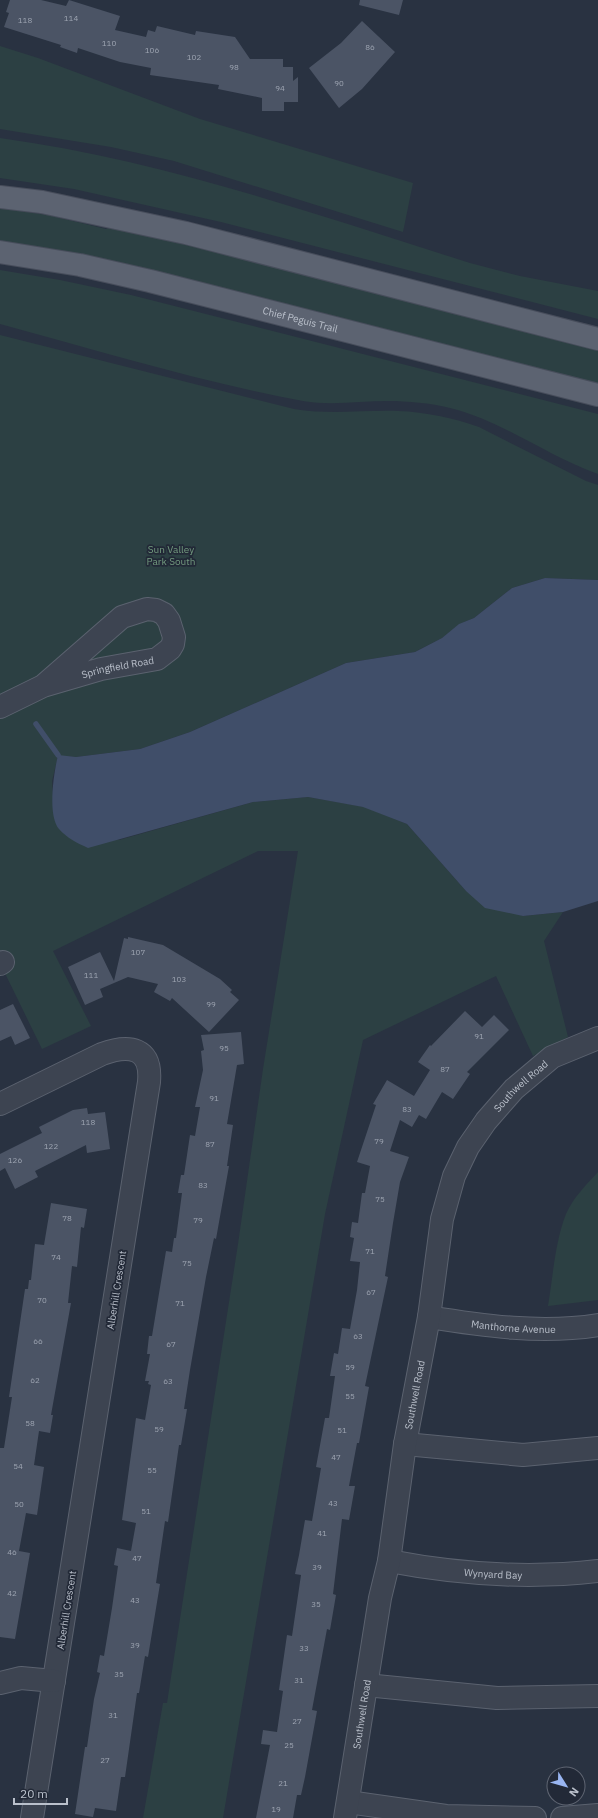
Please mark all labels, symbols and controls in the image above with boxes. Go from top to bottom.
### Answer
house number: 114 [64,13,78,23]
house number: 118 [18,15,32,25]
house number: 110 [102,38,116,48]
house number: 86 [365,42,375,52]
house number: 106 [145,45,159,55]
house number: 102 [187,52,201,62]
house number: 98 [229,62,239,72]
house number: 90 [334,78,344,88]
house number: 94 [275,83,285,93]
street label: Chief Peguis Trail [261,304,339,336]
park label: Sun Valley Park South [147,543,195,568]
street label: Springfield Road [80,654,155,681]
house number: 107 [131,947,145,957]
house number: 111 [84,970,98,980]
house number: 103 [172,974,186,984]
house number: 99 [206,999,216,1009]
house number: 91 [474,1031,484,1041]
house number: 95 [219,1043,229,1053]
street label: Southwell Road [491,1057,551,1115]
house number: 87 [440,1064,450,1074]
house number: 91 [209,1093,219,1103]
house number: 83 [402,1104,412,1114]
house number: 118 [81,1117,95,1127]
house number: 79 [374,1136,384,1146]
house number: 87 [205,1139,215,1149]
house number: 122 [44,1141,58,1151]
house number: 126 [8,1155,22,1165]
house number: 83 [198,1180,208,1190]
house number: 75 [375,1194,385,1204]
house number: 78 [62,1213,72,1223]
house number: 79 [193,1215,203,1225]
house number: 71 [365,1246,375,1256]
street label: Alberhill Crescent [104,1249,129,1331]
house number: 74 [51,1252,61,1262]
house number: 75 [182,1258,192,1268]
house number: 67 [366,1287,376,1297]
house number: 70 [37,1295,47,1305]
house number: 71 [175,1298,185,1308]
street label: Manthorne Avenue [470,1317,556,1336]
house number: 63 [353,1331,363,1341]
house number: 66 [33,1336,43,1346]
house number: 67 [166,1339,176,1349]
street label: Southwell Road [402,1359,428,1431]
house number: 59 [345,1362,355,1372]
house number: 62 [30,1375,40,1385]
house number: 63 [163,1376,173,1386]
house number: 55 [345,1391,355,1401]
house number: 58 [25,1418,35,1428]
house number: 59 [154,1424,164,1434]
house number: 51 [337,1425,347,1435]
house number: 47 [331,1452,341,1462]
house number: 54 [13,1461,23,1471]
house number: 55 [147,1465,157,1475]
house number: 43 [328,1498,338,1508]
house number: 50 [14,1499,24,1509]
house number: 51 [141,1506,151,1516]
house number: 41 [317,1528,327,1538]
house number: 46 [7,1547,17,1557]
house number: 47 [132,1553,142,1563]
house number: 39 [312,1562,322,1572]
street label: Wynyard Bay [463,1566,522,1582]
street label: Alberhill Crescent [54,1569,79,1651]
house number: 42 [7,1588,17,1598]
house number: 43 [130,1595,140,1605]
house number: 35 [311,1599,321,1609]
house number: 39 [130,1640,140,1650]
house number: 33 [299,1643,309,1653]
house number: 35 [114,1669,124,1679]
house number: 31 [294,1675,304,1685]
street label: Southwell Road [350,1679,374,1750]
house number: 31 [108,1710,118,1720]
house number: 27 [292,1716,302,1726]
house number: 25 [284,1740,294,1750]
house number: 27 [100,1755,110,1765]
north arrow [546,1766,586,1806]
house number: 21 [278,1778,288,1788]
scale bar [14,1780,67,1806]
text: N [566,1785,582,1799]
text: 20 m [20,1786,48,1801]
house number: 19 [271,1804,281,1814]

